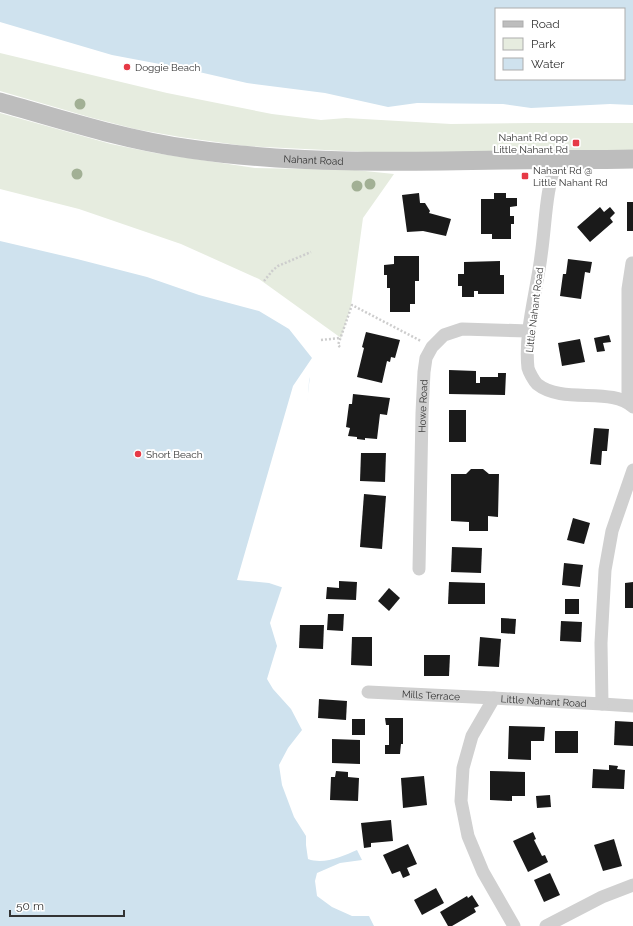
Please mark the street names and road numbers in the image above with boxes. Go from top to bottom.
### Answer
street label: Nahant Road [283,153,344,167]
street label: Little Nahant Road [524,267,545,353]
street label: Howe Road [417,379,430,433]
street label: Mills Terrace [402,689,460,702]
street label: Little Nahant Road [500,693,587,709]

